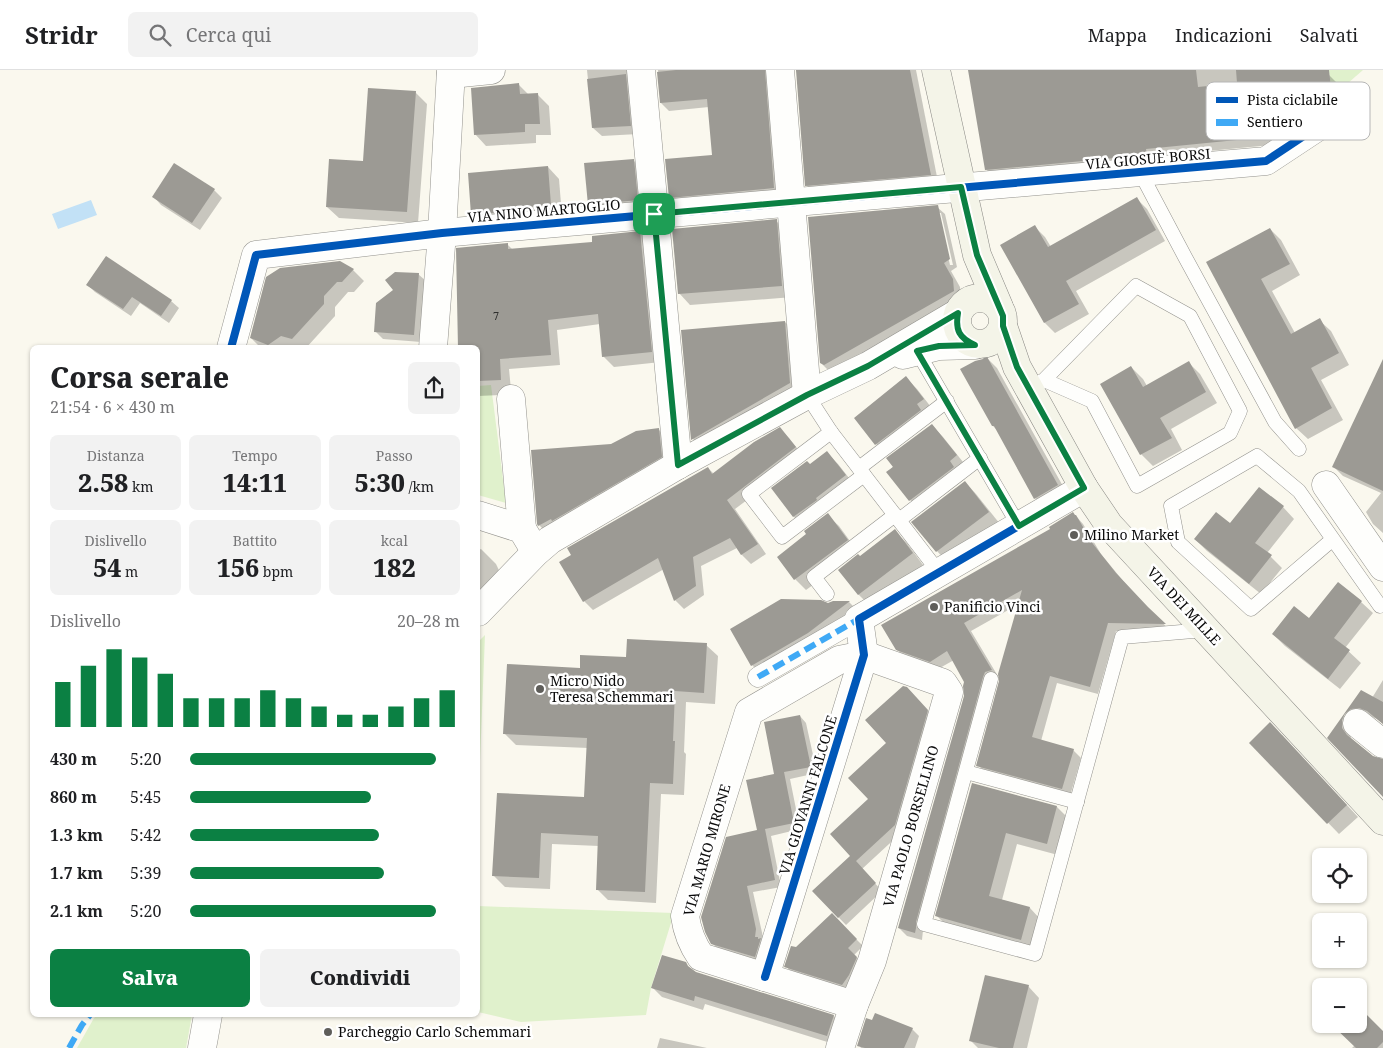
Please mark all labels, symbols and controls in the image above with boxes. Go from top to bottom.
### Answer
search box [128,12,478,57]
text: Stridr [25,18,98,51]
icon: search [146,21,174,49]
text: Cerca qui [186,22,271,48]
text: Mappa [1088,23,1147,47]
text: Indicazioni [1175,23,1272,47]
text: Salvati [1300,23,1358,47]
legend [1206,82,1370,140]
text: Pista ciclabile [1247,90,1338,109]
text: Sentiero [1247,112,1303,131]
street label: VIA GIOSUÈ BORSI [1085,144,1211,173]
pin [633,193,675,235]
street label: VIA NINO MARTOGLIO [467,194,621,227]
icon: arrive [640,200,668,228]
house number: 7 [493,308,499,323]
text: Corsa serale [50,358,229,396]
button: share [408,362,460,414]
text: 21:54 · 6 × 430 m [50,396,175,418]
text: Distanza [87,446,145,465]
text: Tempo [232,446,278,465]
text: Passo [376,446,413,465]
text: 2.58 [78,465,128,499]
text: 14:11 [223,465,287,499]
text: 5:30 [355,465,405,499]
text: km [128,477,153,496]
text: /km [405,477,434,496]
place label: Milino Market [1084,525,1179,544]
marker: Milino Market [1068,529,1080,541]
text: Dislivello [85,531,147,550]
text: Battito [233,531,277,550]
text: kcal [381,531,408,550]
text: 54 [93,550,121,584]
text: 156 [217,550,259,584]
text: 182 [373,550,416,584]
text: m [121,562,138,581]
text: bpm [259,562,293,581]
street label: VIA DEI MILLE [1143,563,1226,649]
place label: Panificio Vinci [944,597,1041,616]
marker: Panificio Vinci [928,601,940,613]
text: Dislivello [50,610,121,632]
text: 20–28 m [397,610,460,632]
place label: Micro Nido Teresa Schemmari [550,671,674,706]
marker: Micro Nido Teresa Schemmari [534,683,546,695]
street label: VIA GIOVANNI FALCONE [774,712,841,877]
street label: VIA PAOLO BORSELLINO [878,743,943,909]
text: 430 m [50,748,97,770]
text: 5:20 [130,748,161,770]
street label: VIA MARIO MIRONE [679,781,735,918]
text: 860 m [50,786,97,808]
text: 5:45 [130,786,161,808]
text: 1.3 km [50,824,103,846]
text: 5:42 [130,824,161,846]
map controls [1312,848,1367,1033]
button: locate [1312,848,1367,903]
text: 1.7 km [50,862,103,884]
text: 5:39 [130,862,161,884]
text: 2.1 km [50,900,103,922]
text: 5:20 [130,900,161,922]
button: + [1312,913,1367,968]
button: Salva [50,949,250,1007]
button: Condividi [260,949,460,1007]
button: − [1312,978,1367,1033]
place label: Parcheggio Carlo Schemmari [338,1022,531,1041]
marker: Parcheggio Carlo Schemmari [322,1026,334,1038]

